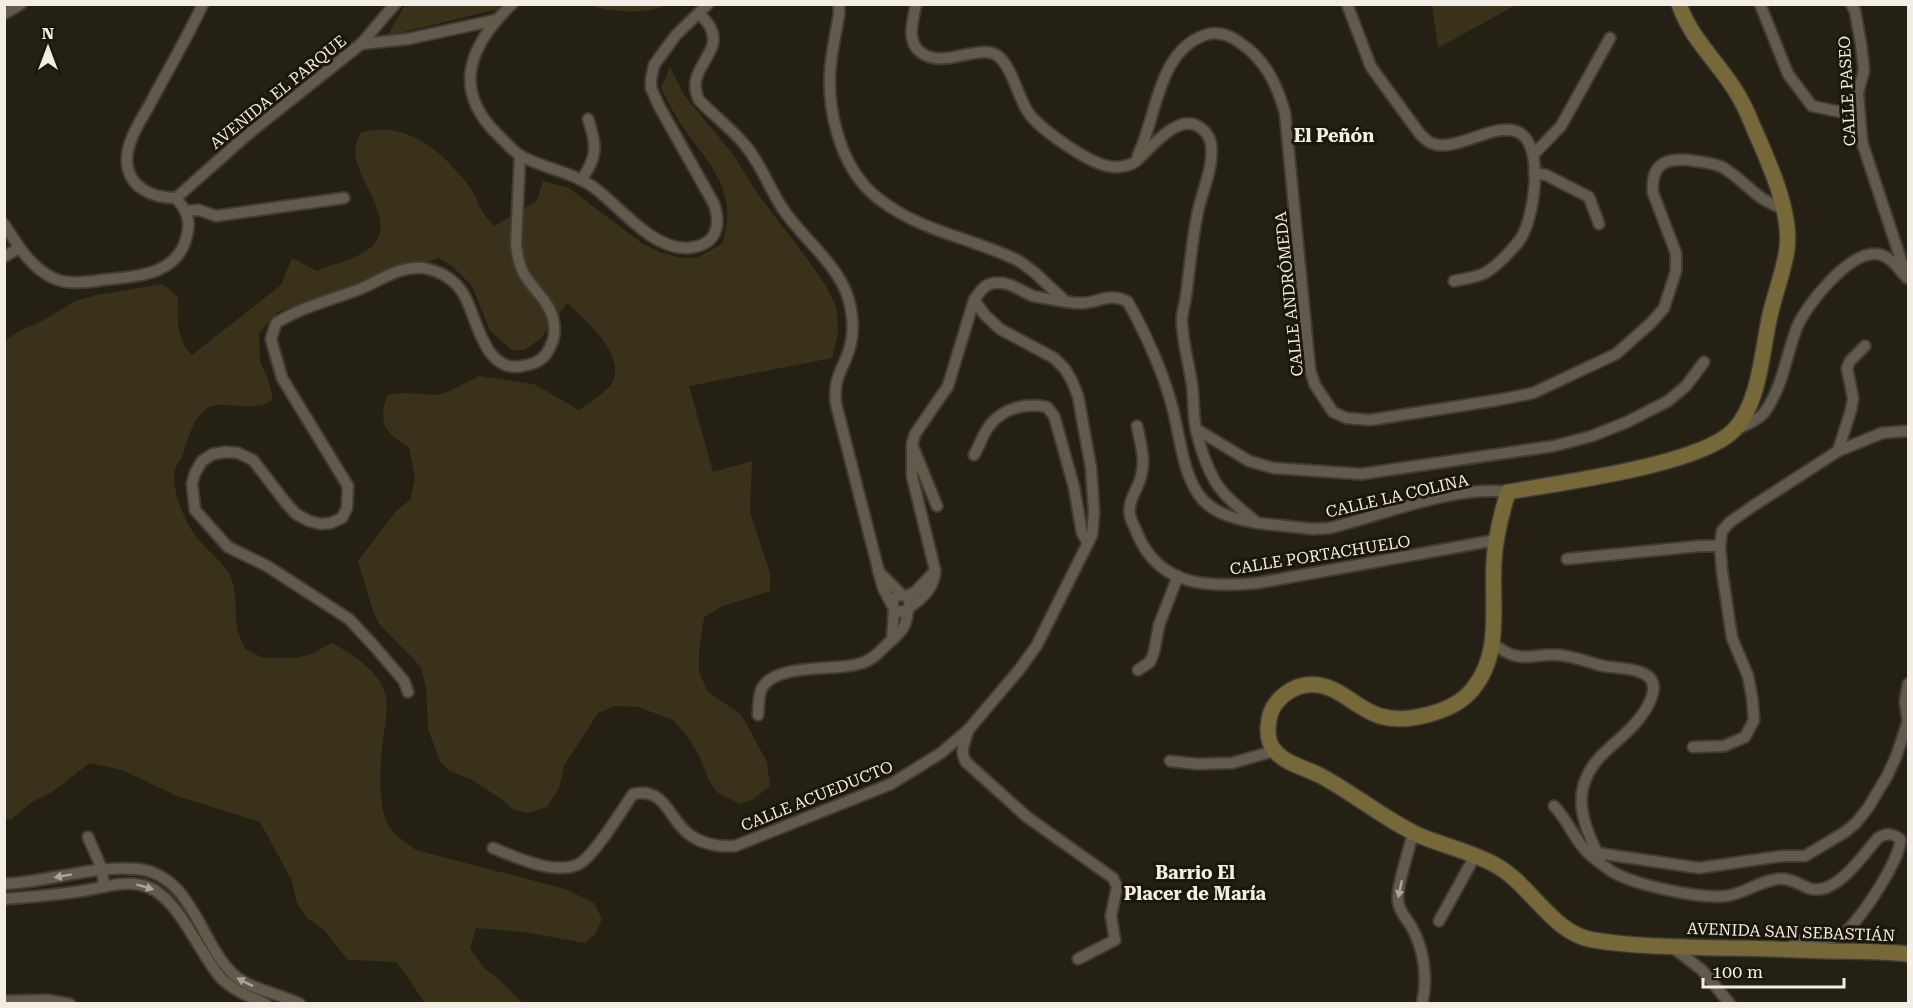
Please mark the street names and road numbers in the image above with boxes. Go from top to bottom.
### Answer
street label: AVENIDA EL PARQUE [206,31,350,153]
street label: CALLE PASEO [1835,35,1859,147]
street label: CALLE ANDRÓMEDA [1271,210,1307,377]
street label: CALLE LA COLINA [1324,470,1471,522]
street label: CALLE PORTACHUELO [1228,531,1412,579]
street label: CALLE ACUEDUCTO [738,757,896,835]
street label: AVENIDA SAN SEBASTIÁN [1687,919,1896,945]

